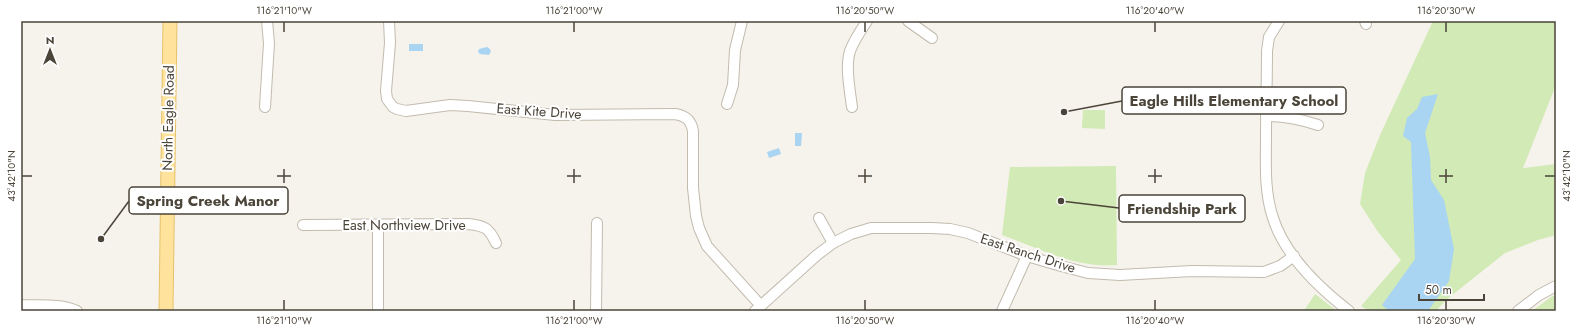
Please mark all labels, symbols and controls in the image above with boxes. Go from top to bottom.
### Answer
text: 116°21'10"W [256,3,312,18]
text: 116°21'00"W [545,3,603,18]
text: 116°20'50"W [836,3,894,18]
text: 116°20'40"W [1126,3,1184,18]
text: 116°20'30"W [1417,3,1475,18]
north arrow [30,30,70,70]
text: N [46,32,54,48]
street label: North Eagle Road [157,65,179,171]
callout: Eagle Hills Elementary School [1122,87,1346,114]
text: Eagle Hills Elementary School [1130,90,1338,112]
street label: East Kite Drive [496,98,582,124]
text: 43°42'10"N [4,150,19,202]
text: 43°42'10"N [1559,150,1574,202]
callout: Spring Creek Manor [129,187,288,214]
text: Spring Creek Manor [136,190,280,212]
callout: Friendship Park [1119,195,1245,222]
text: Friendship Park [1127,198,1237,220]
street label: East Northview Drive [342,215,466,235]
street label: East Ranch Drive [978,228,1078,278]
scale bar [1419,276,1484,302]
text: 50 m [1425,281,1452,299]
text: 116°21'10"W [256,313,312,328]
text: 116°21'00"W [545,313,603,328]
text: 116°20'50"W [836,313,894,328]
text: 116°20'40"W [1126,313,1184,328]
text: 116°20'30"W [1417,313,1475,328]

